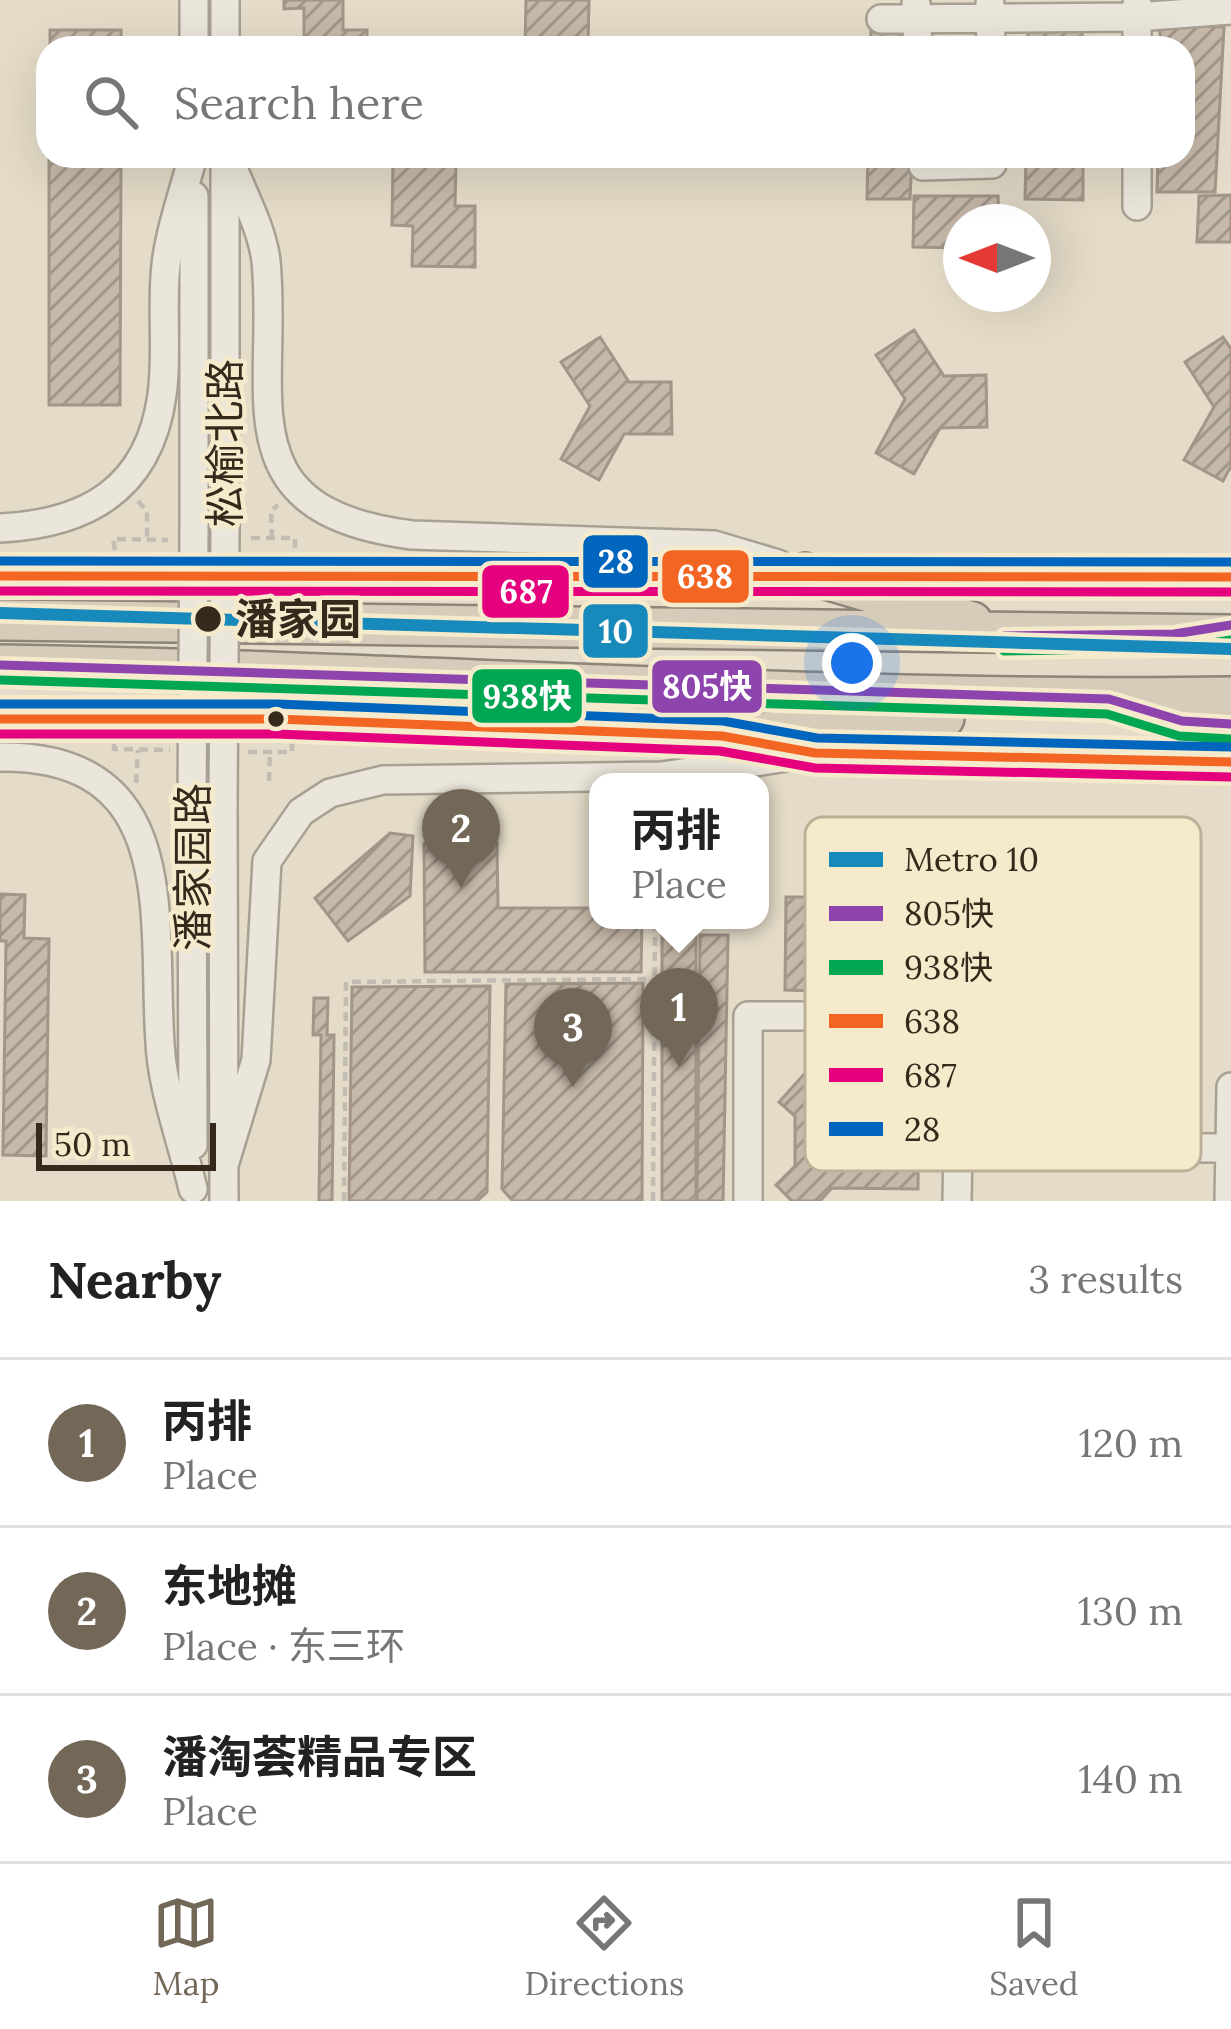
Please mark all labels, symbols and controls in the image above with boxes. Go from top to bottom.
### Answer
search box [36,36,1195,168]
icon: search [78,69,144,135]
text: Search here [174,74,424,131]
north arrow [943,204,1051,312]
street label: 松榆北路 [198,359,252,527]
line badge: 28 [581,533,650,590]
text: 28 [598,540,634,582]
line badge: 638 [660,548,751,605]
text: 638 [677,555,733,597]
line badge: 687 [480,563,571,620]
text: 687 [499,570,553,612]
place label: 潘家园 [235,592,361,646]
line badge: 10 [581,602,650,660]
marker: 潘家园 [192,603,224,635]
text: 10 [599,610,633,652]
your location [822,633,882,693]
line badge: 805快 [650,658,764,715]
text: 805快 [662,665,752,707]
line badge: 938快 [470,667,584,725]
text: 938快 [482,675,572,717]
unlabelled marker [265,708,287,730]
popup [589,773,769,929]
street label: 潘家园路 [166,783,220,951]
pin: 2 [422,789,500,888]
text: 丙排 [631,801,721,858]
legend [805,817,1201,1171]
text: Metro 10 [904,838,1039,880]
text: Place [631,859,727,909]
text: 805快 [904,892,994,934]
text: 938快 [904,946,993,988]
pin: 1 [640,968,718,1067]
pin: 3 [534,988,612,1087]
text: 638 [904,1000,960,1042]
text: 687 [904,1054,957,1096]
text: 28 [904,1108,940,1150]
scale bar [36,1117,216,1170]
text: 50 m [54,1123,131,1165]
text: Nearby [48,1247,221,1312]
text: 3 results [1028,1254,1183,1304]
text: 丙排 [162,1392,252,1449]
text: 1 [79,1418,95,1468]
text: 120 m [1079,1418,1183,1468]
text: Place [162,1450,258,1500]
text: 东地摊 [162,1557,297,1614]
text: 2 [77,1586,97,1636]
text: 130 m [1078,1586,1183,1636]
text: Place · 东三环 [162,1621,405,1671]
text: 潘淘荟精品专区 [162,1728,477,1785]
text: 3 [76,1754,98,1804]
text: 140 m [1078,1754,1183,1804]
text: Place [162,1786,258,1836]
tab: Map [152,1890,220,2004]
tab: Directions [525,1890,684,2004]
tab: Saved [989,1890,1078,2004]

